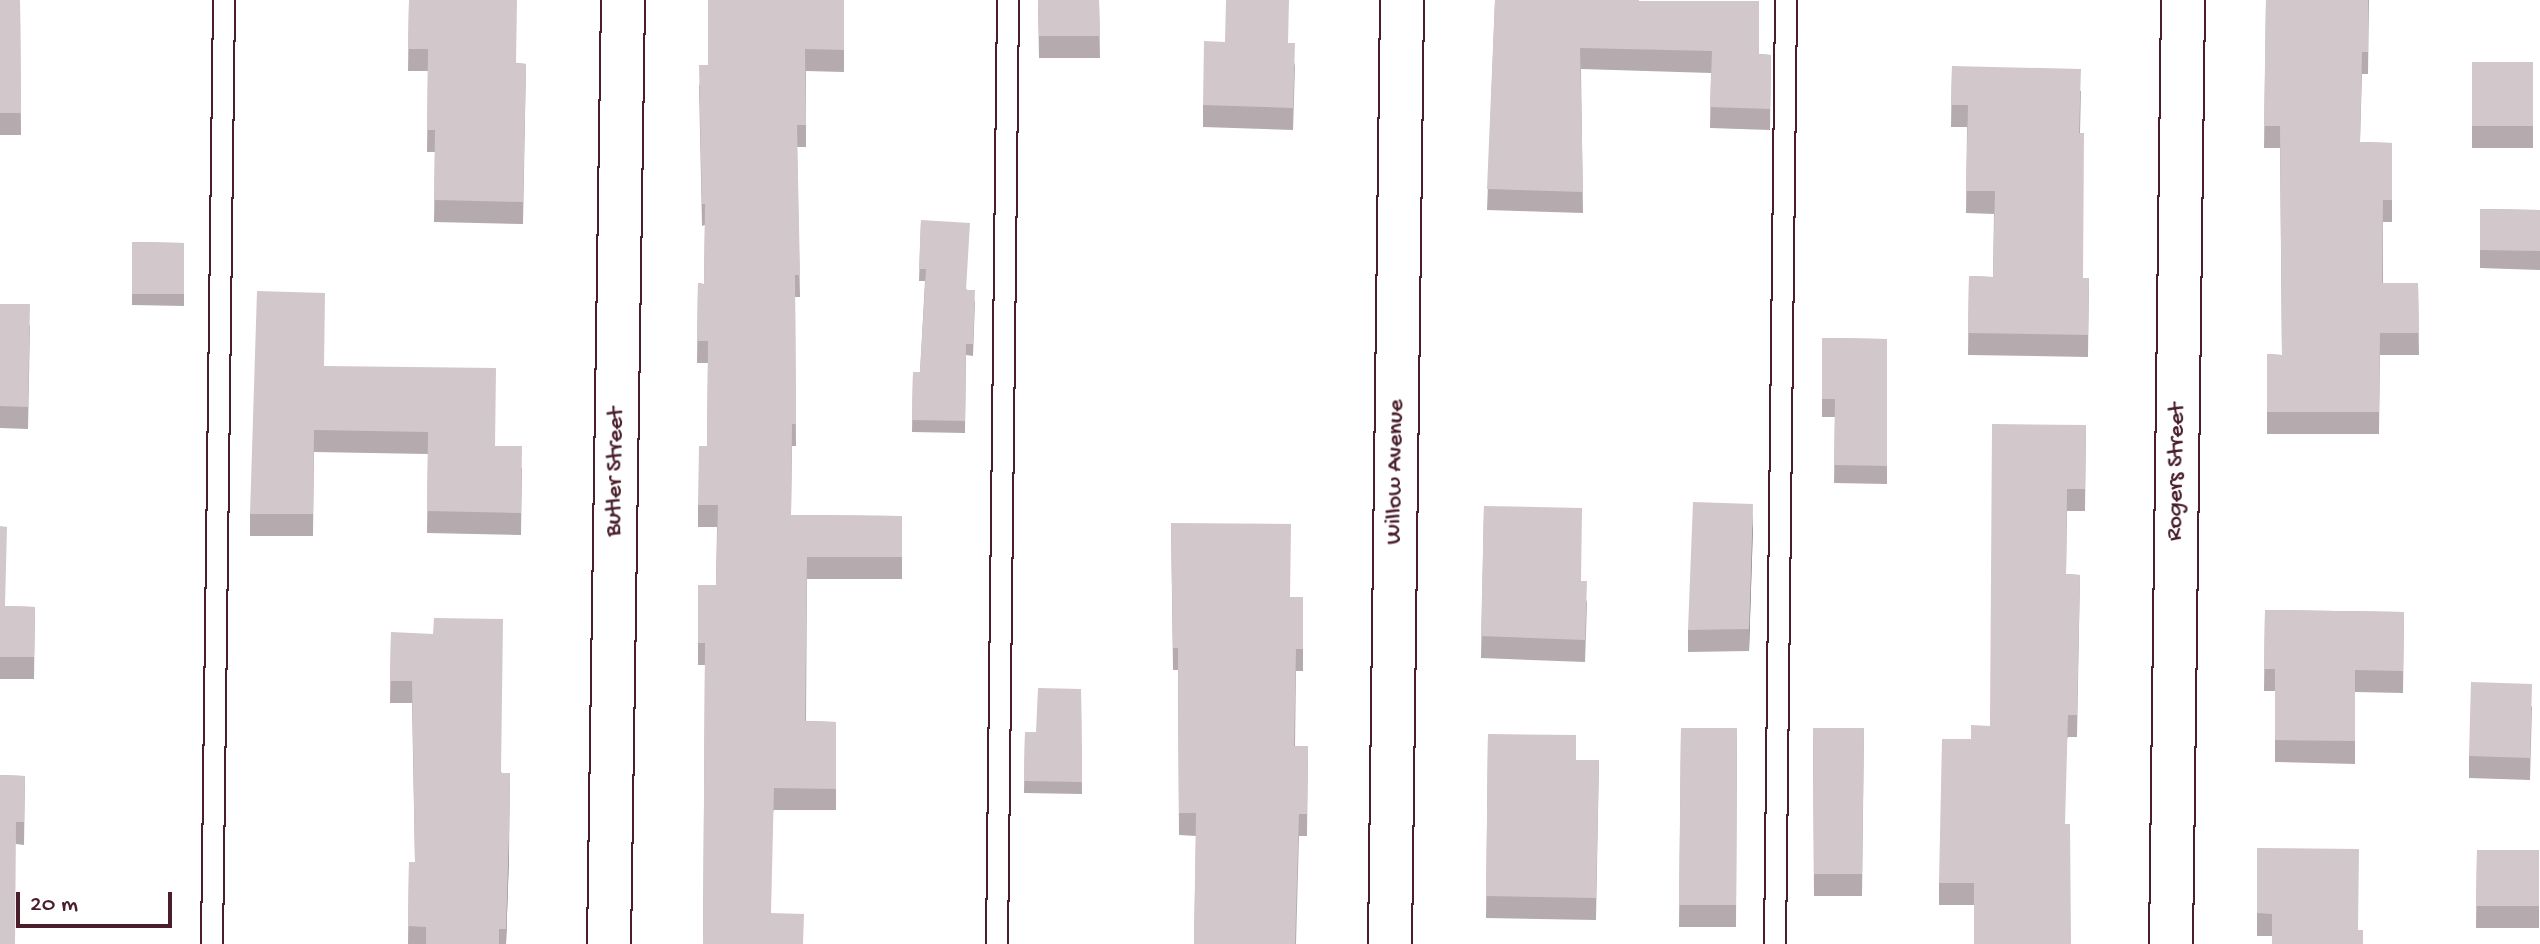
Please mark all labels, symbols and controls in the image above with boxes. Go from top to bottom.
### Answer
street label: Willow Avenue [1380,399,1412,545]
street label: Rogers Street [2161,403,2193,541]
street label: Butler Street [600,407,632,537]
scale bar [20,876,176,926]
text: 20 m [30,891,78,920]

